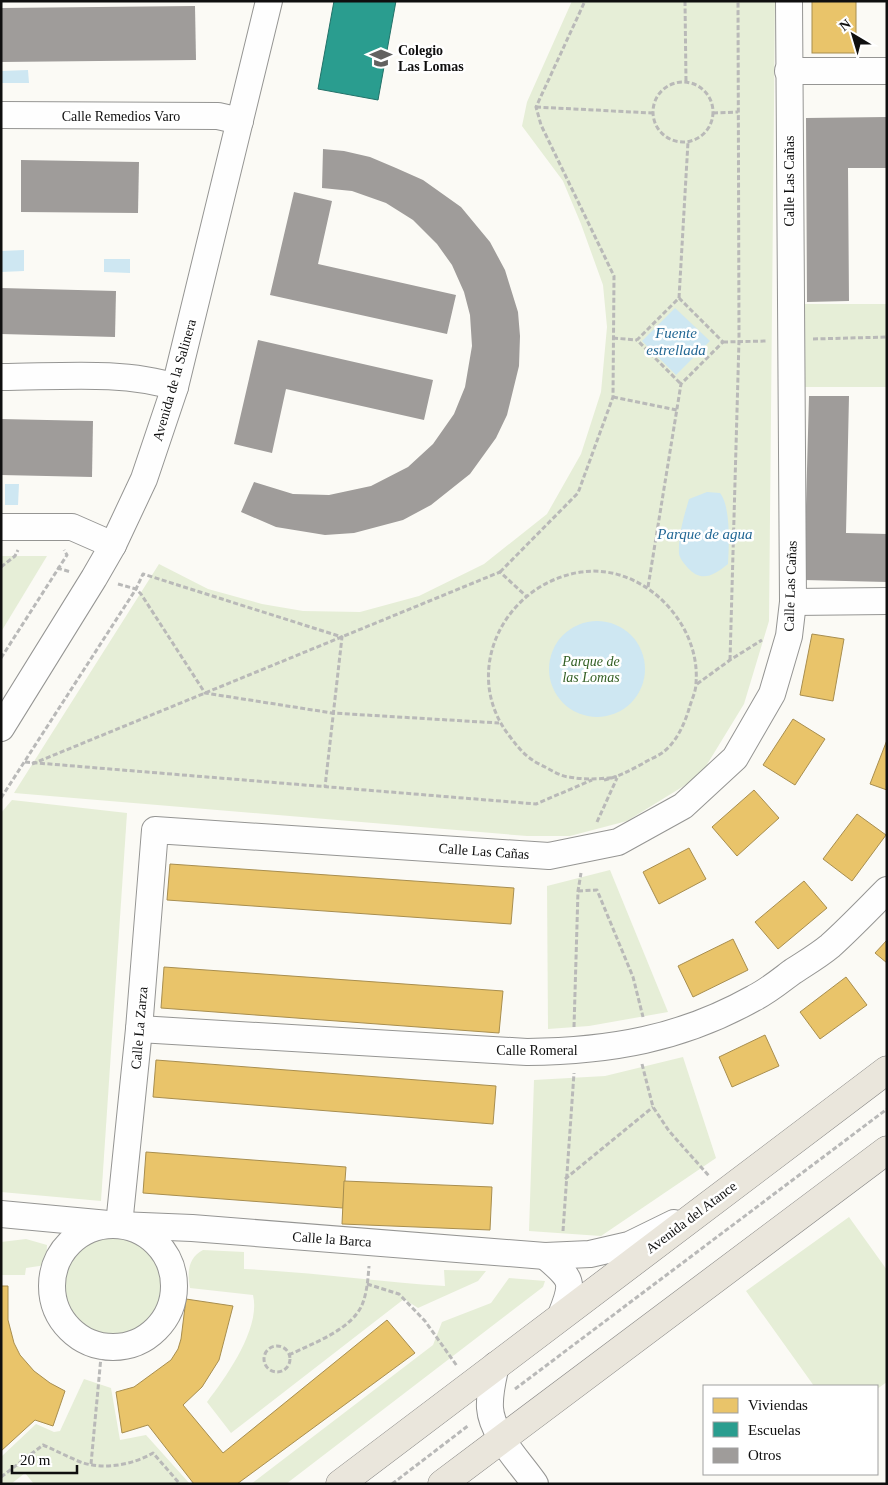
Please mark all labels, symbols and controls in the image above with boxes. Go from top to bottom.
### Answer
north arrow [828,10,878,60]
text: N [837,16,854,34]
place label: Colegio Las Lomas [398,43,464,74]
school or university icon: Colegio Las Lomas [368,45,394,71]
street label: Calle Remedios Varo [62,109,180,124]
street label: Calle Las Cañas [782,136,797,226]
street label: Avenida de la Salinera [150,317,199,443]
water label: Fuente estrellada [646,325,706,358]
water label: Parque de agua [656,526,753,542]
street label: Calle Las Cañas [781,540,800,632]
park label: Parque de las Lomas [561,654,620,685]
street label: Calle Las Cañas [438,841,530,862]
street label: Calle La Zarza [128,985,151,1070]
street label: Calle Romeral [496,1043,578,1058]
street label: Avenida del Atance [643,1178,739,1256]
street label: Calle la Barca [292,1229,373,1250]
legend [703,1385,878,1475]
text: Viviendas [748,1397,808,1413]
text: Escuelas [748,1422,801,1438]
scale bar [12,1442,78,1474]
text: Otros [748,1447,781,1463]
text: 20 m [20,1452,51,1468]

